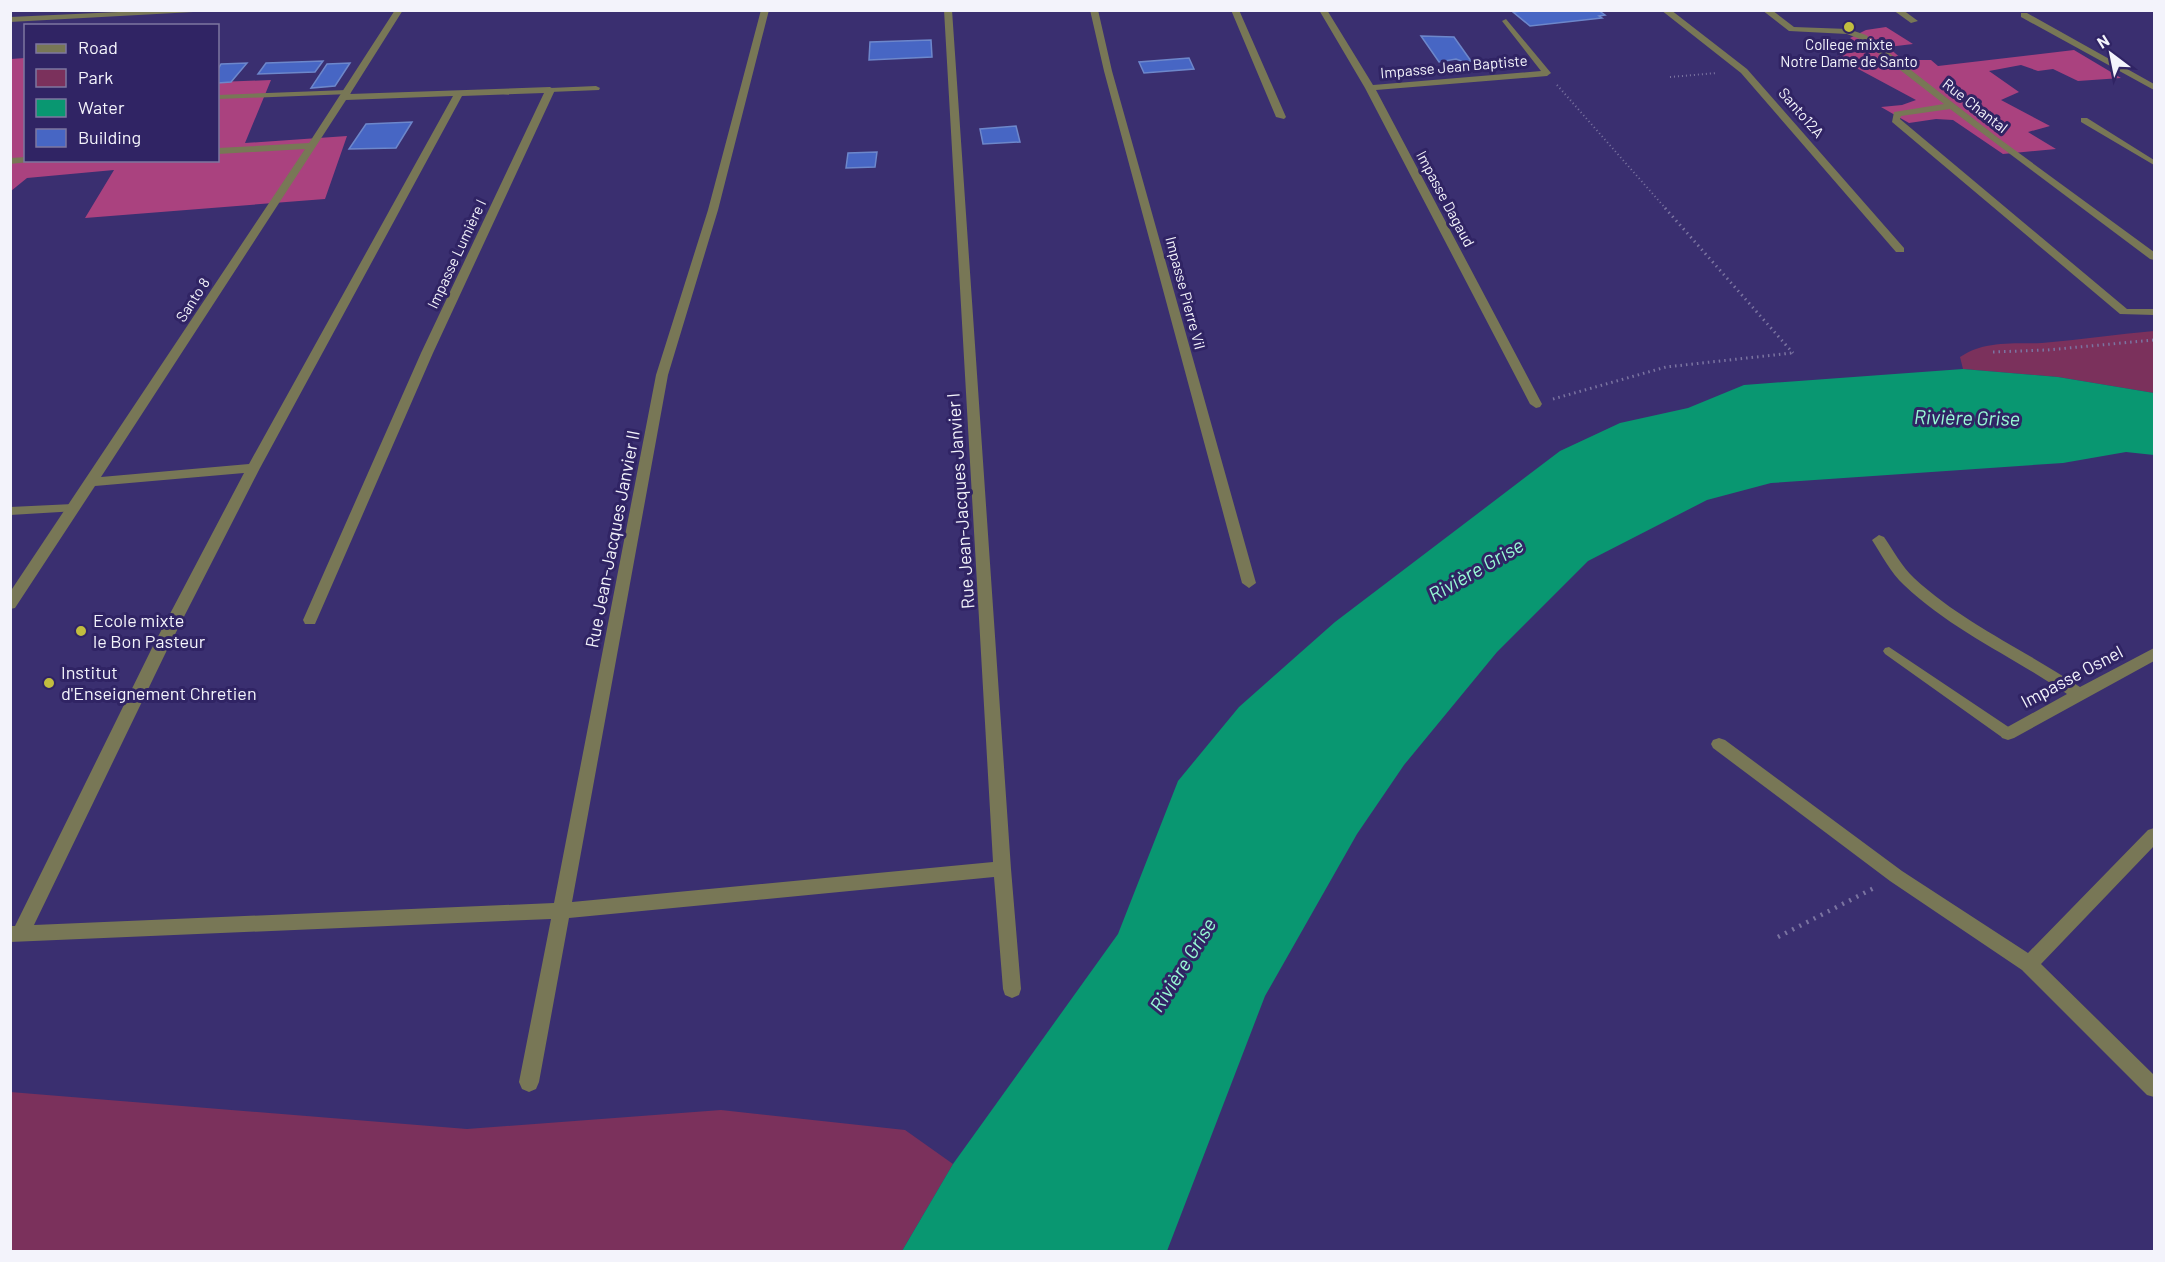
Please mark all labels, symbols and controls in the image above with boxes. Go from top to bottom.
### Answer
marker: College mixte Notre Dame de Santo [1842,20,1856,34]
legend [24,24,219,162]
north arrow [2081,24,2141,84]
text: N [2093,30,2112,52]
place label: College mixte Notre Dame de Santo [1780,35,1918,70]
text: Road [78,36,118,58]
street label: Impasse Jean Baptiste [1380,51,1528,81]
text: Park [78,66,113,88]
street label: Rue Chantal [1939,74,2012,136]
street label: Santo12A [1775,84,1828,141]
text: Water [78,96,125,118]
text: Building [78,126,141,148]
street label: Impasse Dagaud [1413,147,1479,250]
street label: Impasse Lumière I [423,196,489,311]
street label: Impasse Pierre Vil [1162,234,1210,351]
street label: Santo 8 [171,274,213,325]
street label: Rue Jean-Jacques Janvier I [941,392,979,610]
water label: Rivière Grise [1914,404,2020,430]
street label: Rue Jean-Jacques Janvier II [580,428,644,649]
water label: Rivière Grise [1424,532,1527,606]
place label: Ecole mixte le Bon Pasteur [93,609,206,652]
marker: Ecole mixte le Bon Pasteur [74,624,88,638]
street label: Impasse Osnel [2017,640,2126,712]
place label: Institut d'Enseignement Chretien [61,661,257,704]
marker: Institut d'Enseignement Chretien [42,676,56,690]
water label: Rivière Grise [1144,913,1220,1016]

